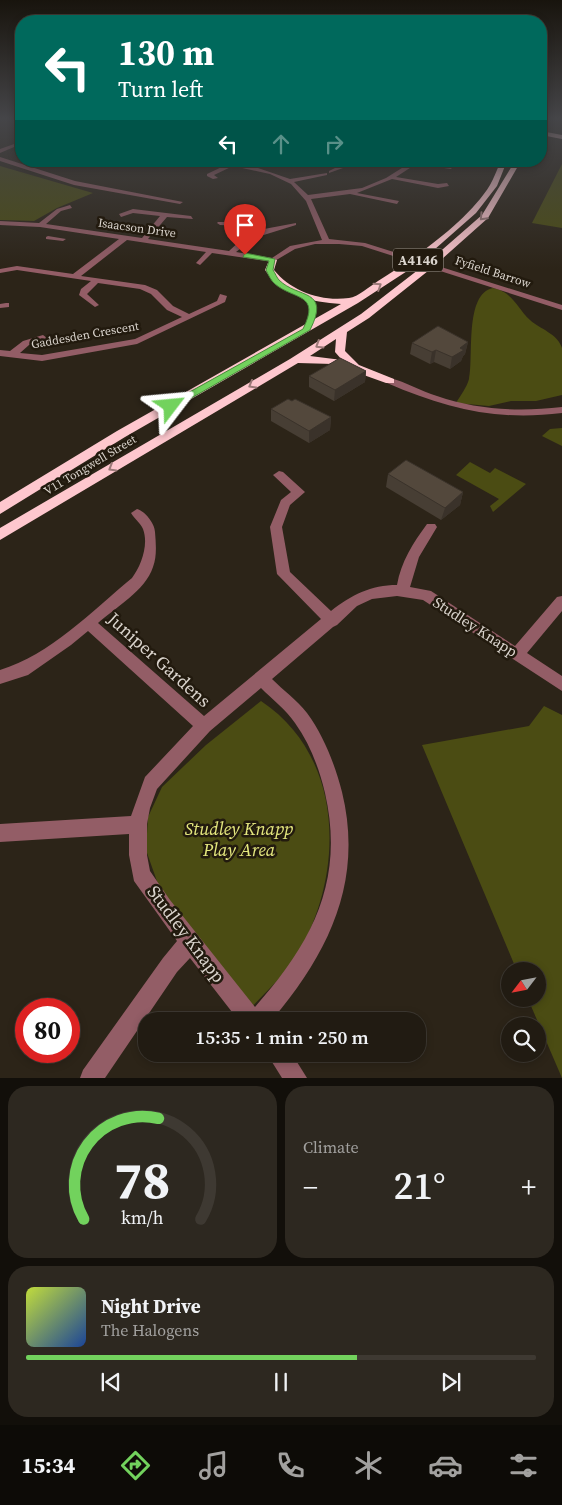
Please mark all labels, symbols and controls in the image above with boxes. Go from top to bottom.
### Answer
text: 130 m [118,29,214,77]
icon: left [35,35,100,100]
text: Turn left [118,74,203,104]
icon: left [214,130,242,158]
icon: ahead [267,130,295,158]
icon: right [320,130,348,158]
pin [224,204,266,255]
icon: arrive [231,211,259,239]
one-way arrow [480,211,489,220]
street label: Isaacson Drive [97,215,177,241]
road number: A4146 [393,248,443,272]
street label: Fyfield Barrow [453,252,534,292]
one-way arrow [372,283,381,293]
street label: Gaddesden Crescent [30,318,140,352]
one-way arrow [316,339,325,349]
position arrow [144,379,196,431]
one-way arrow [249,379,258,389]
street label: V11 Tongwell Street [41,431,139,499]
one-way arrow [109,461,118,471]
street label: Studley Knapp [429,592,522,662]
street label: Juniper Gardens [101,606,217,713]
park label: Studley Knapp Play Area [185,816,293,862]
street label: Studley Knapp [142,880,231,987]
north arrow [501,962,546,1008]
map controls [501,962,546,1062]
speed limit sign: 80 [15,998,80,1063]
button: search [501,1017,546,1062]
text: 15:35 · 1 min · 250 m [195,1024,369,1050]
text: Climate [303,1136,359,1158]
text: 78 [114,1144,171,1215]
text: 21° [394,1160,445,1212]
text: − [303,1168,318,1206]
text: + [521,1168,536,1206]
text: km/h [121,1205,164,1230]
text: Night Drive [101,1293,201,1319]
text: The Halogens [101,1319,199,1341]
icon: previous [97,1368,125,1396]
icon: pause [267,1368,295,1396]
icon: next [437,1368,465,1396]
icon: directions [118,1448,153,1483]
icon: music [196,1448,231,1483]
icon: phone [273,1448,308,1483]
icon: climate [351,1448,386,1483]
icon: car [428,1448,463,1483]
icon: filters [506,1448,541,1483]
text: 15:34 [21,1450,76,1480]

